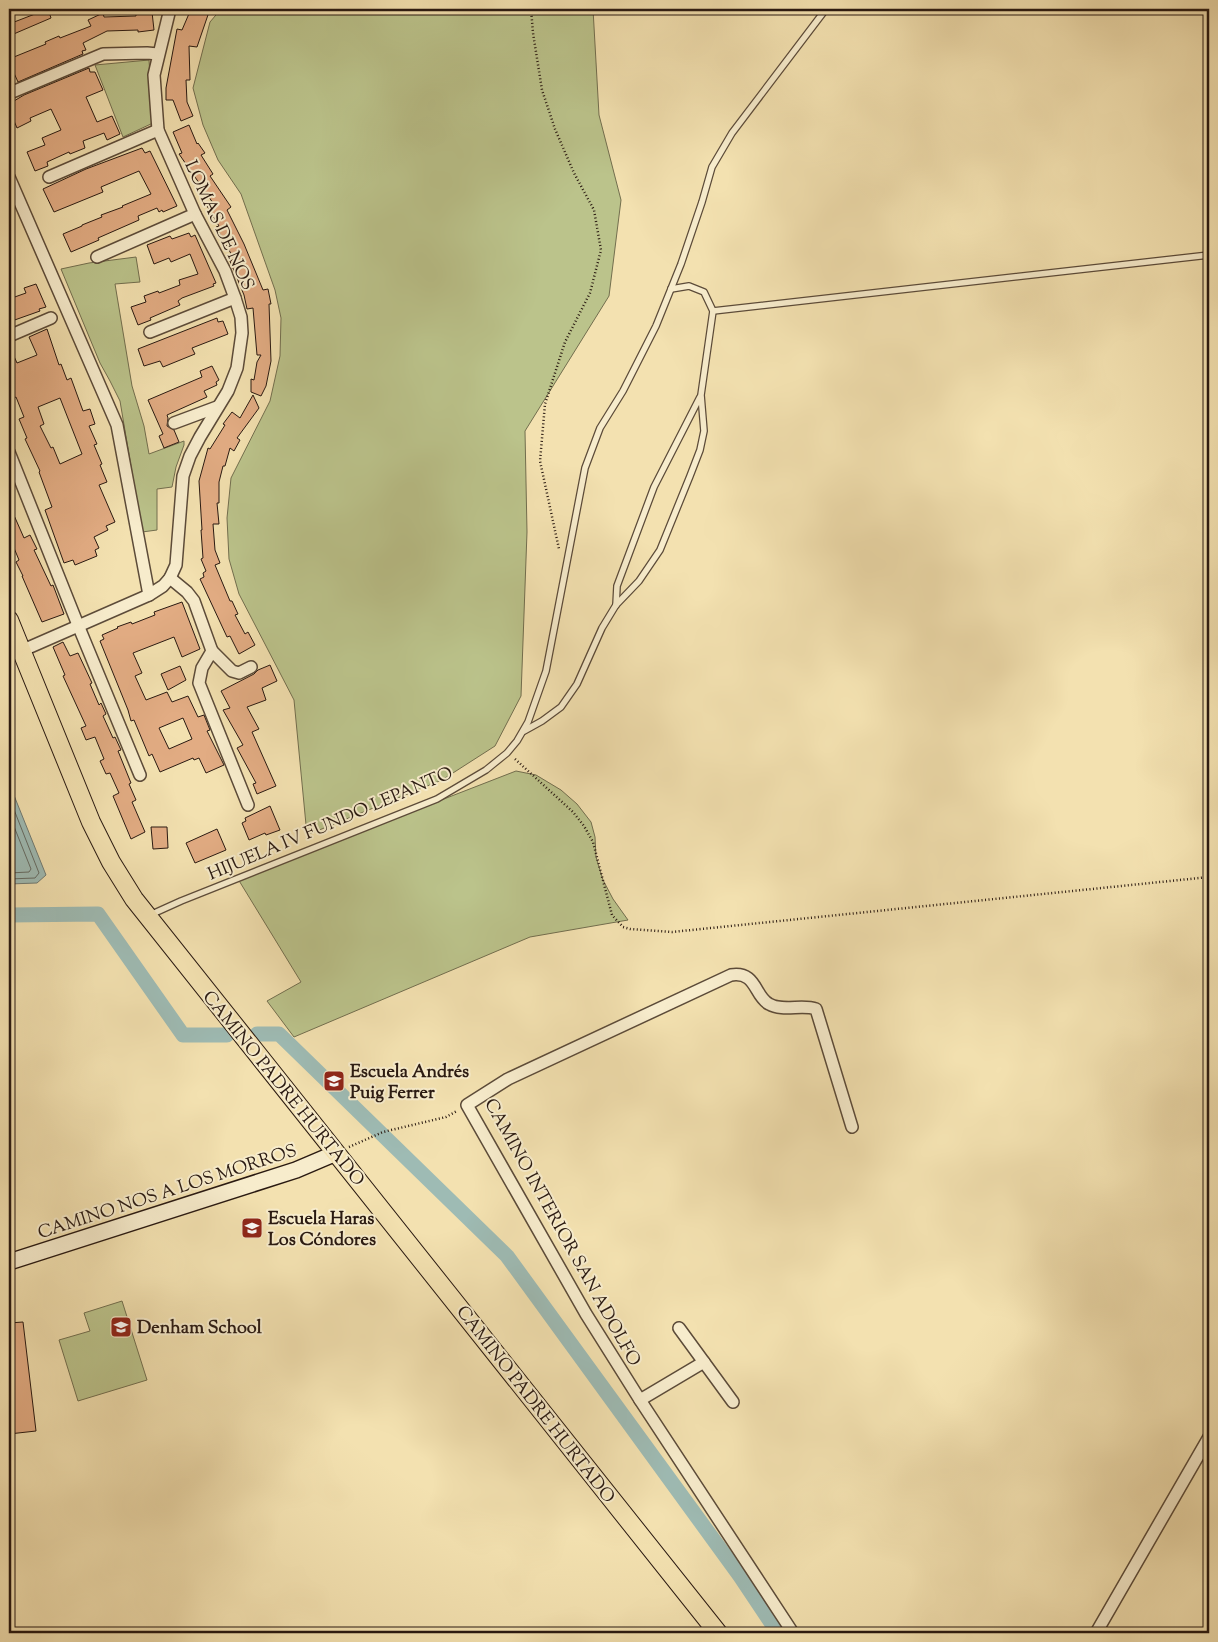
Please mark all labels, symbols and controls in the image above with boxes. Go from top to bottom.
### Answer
street label: LOMAS DE NOS [177,157,260,295]
street label: HIJUELA IV FUNDO LEPANTO [204,761,457,888]
street label: CAMINO PADRE HURTADO [195,986,370,1193]
place label: Escuela Andrés Puig Ferrer [350,1060,469,1107]
school or university icon: Escuela Andrés Puig Ferrer [322,1069,346,1093]
street label: CAMINO INTERIOR SAN ADOLFO [477,1094,646,1372]
street label: CAMINO NOS A LOS MORROS [35,1139,300,1247]
place label: Escuela Haras Los Cóndores [268,1207,376,1254]
school or university icon: Escuela Haras Los Cóndores [240,1216,264,1240]
street label: CAMINO PADRE HURTADO [449,1301,620,1510]
school or university icon: Denham School [109,1315,133,1339]
place label: Denham School [137,1316,263,1342]

